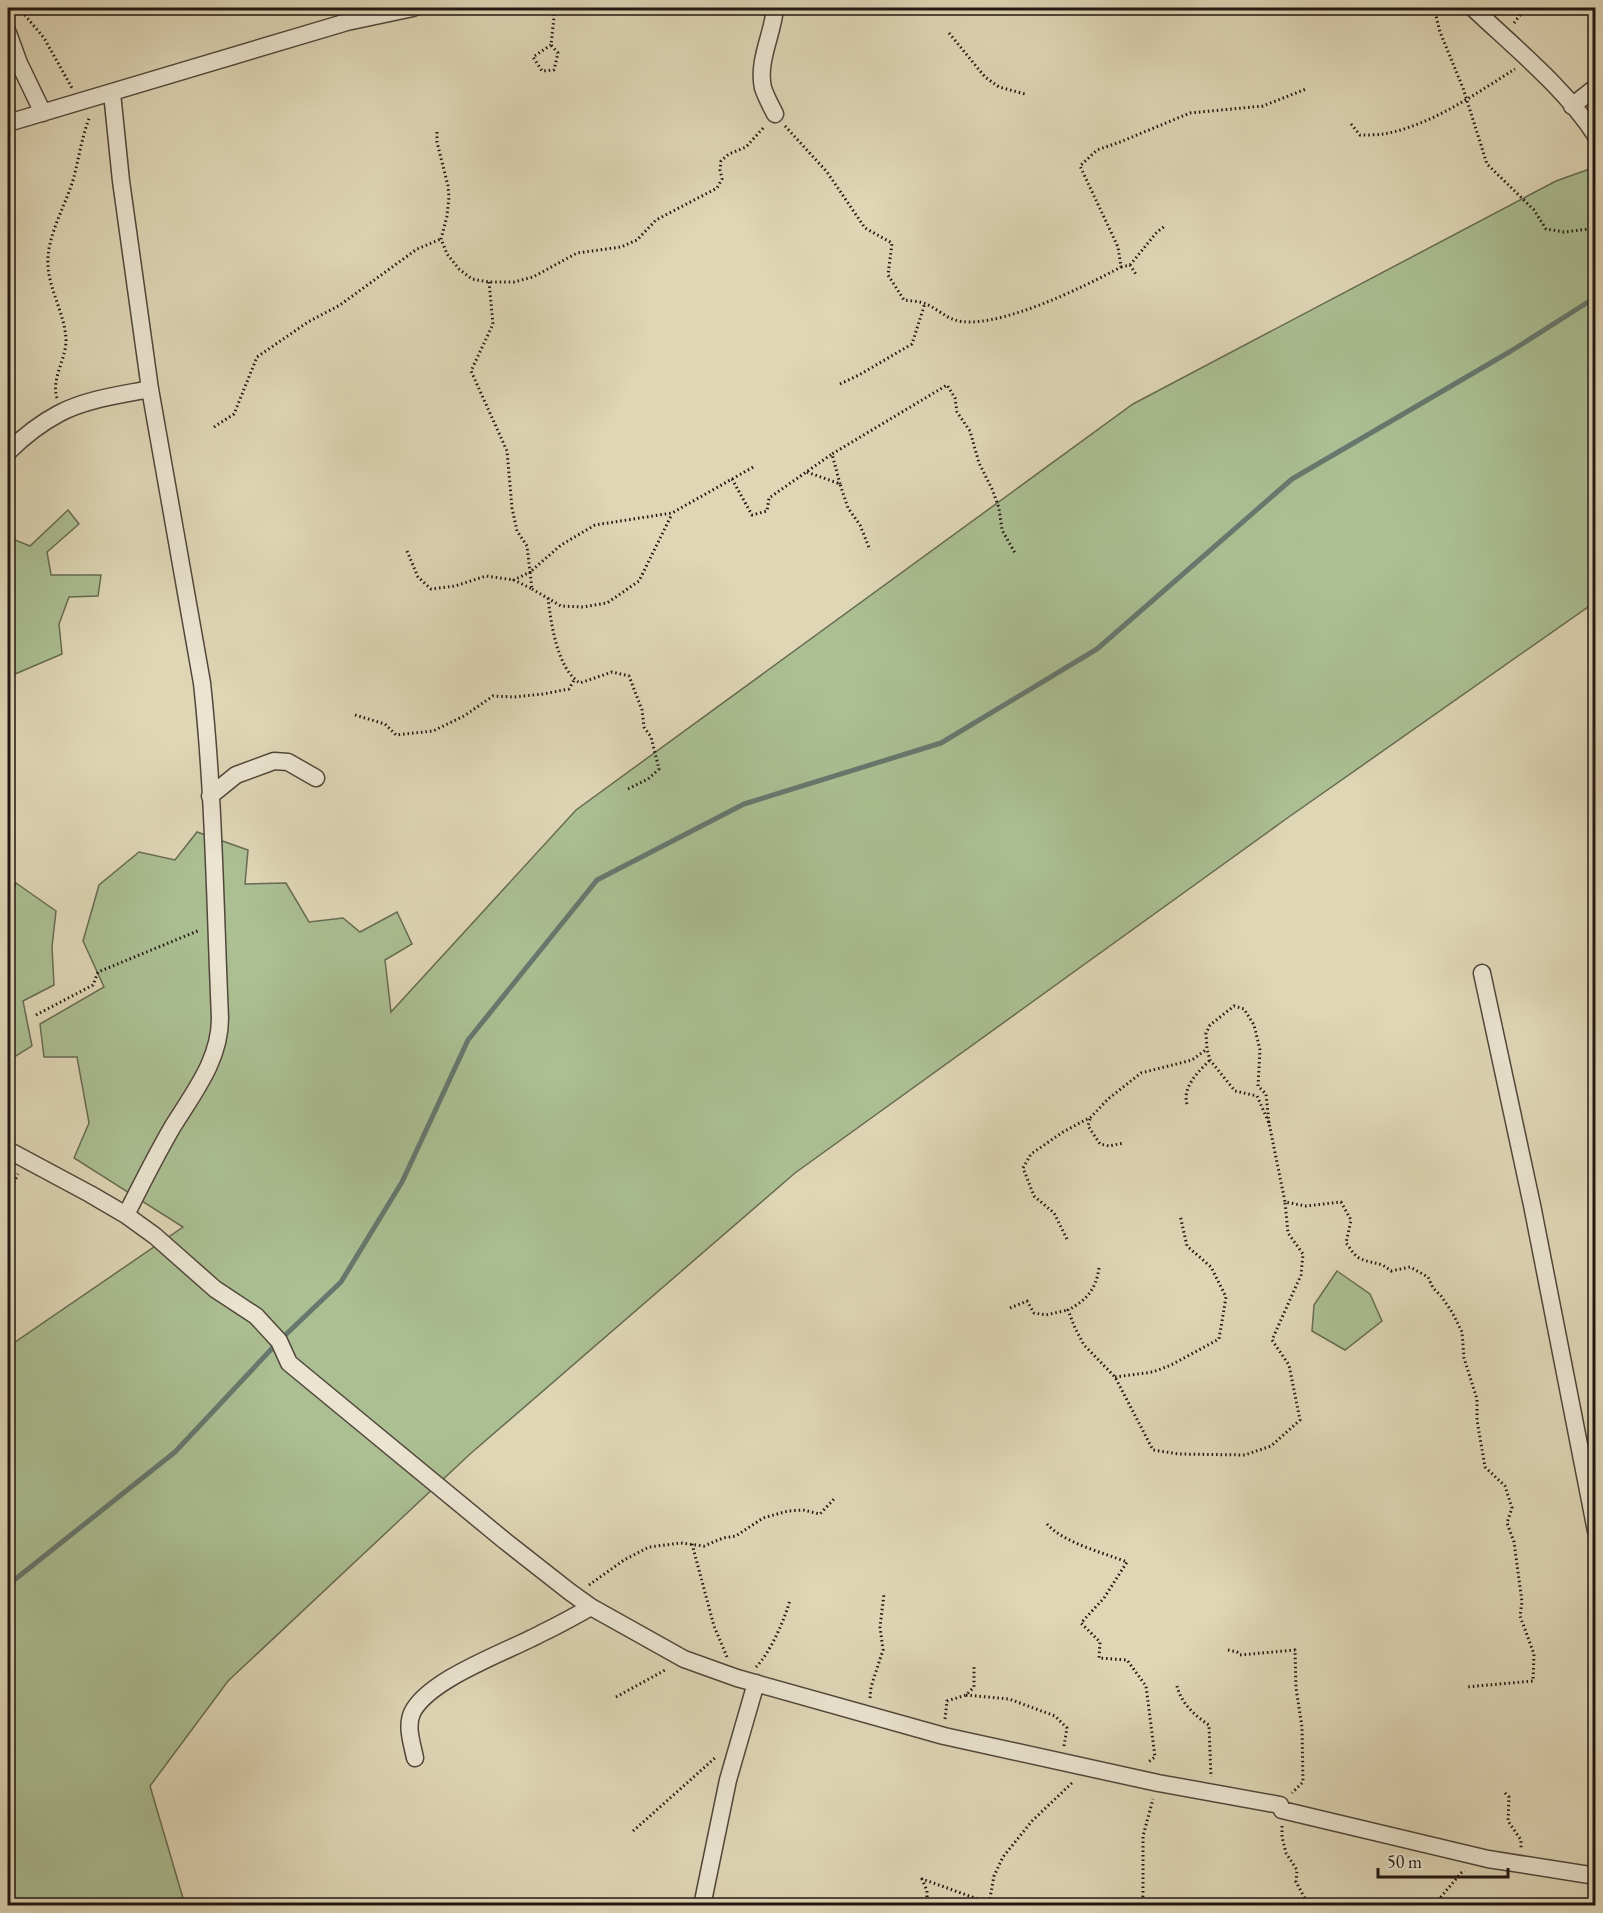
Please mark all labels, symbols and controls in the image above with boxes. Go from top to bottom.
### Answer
scale bar [1378,1841,1508,1879]
text: 50 m [1387,1850,1422,1873]

